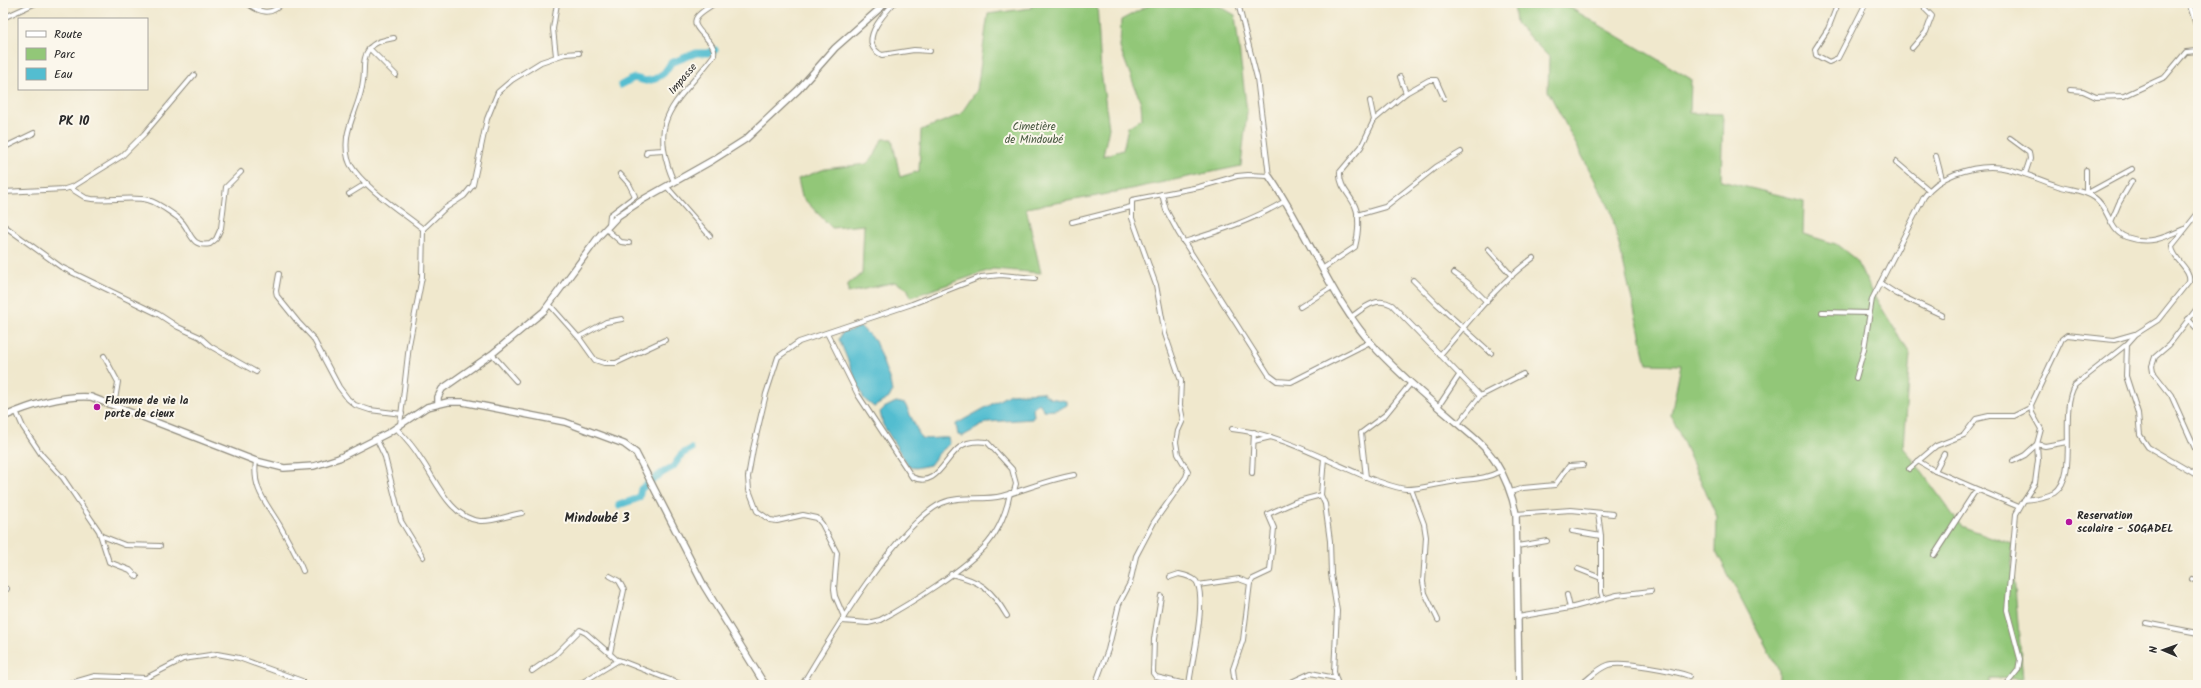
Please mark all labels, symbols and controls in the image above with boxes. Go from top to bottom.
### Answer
legend [18,18,148,90]
text: Route [54,25,83,44]
text: Parc [54,45,75,64]
street label: Impasse [664,59,702,99]
text: Eau [54,65,73,84]
district label: PK 10 [59,111,90,132]
park label: Cimetière de Mindoubé [1005,118,1064,149]
place label: Flamme de vie la porte de cieux [104,392,189,423]
marker: Flamme de vie la porte de cieux [92,402,102,412]
place label: Reservation scolaire - SOGADEL [2077,507,2173,538]
district label: Mindoubé 3 [564,508,630,529]
marker: Reservation scolaire - SOGADEL [2064,517,2074,527]
north arrow [2143,630,2183,670]
text: N [2145,646,2163,653]

